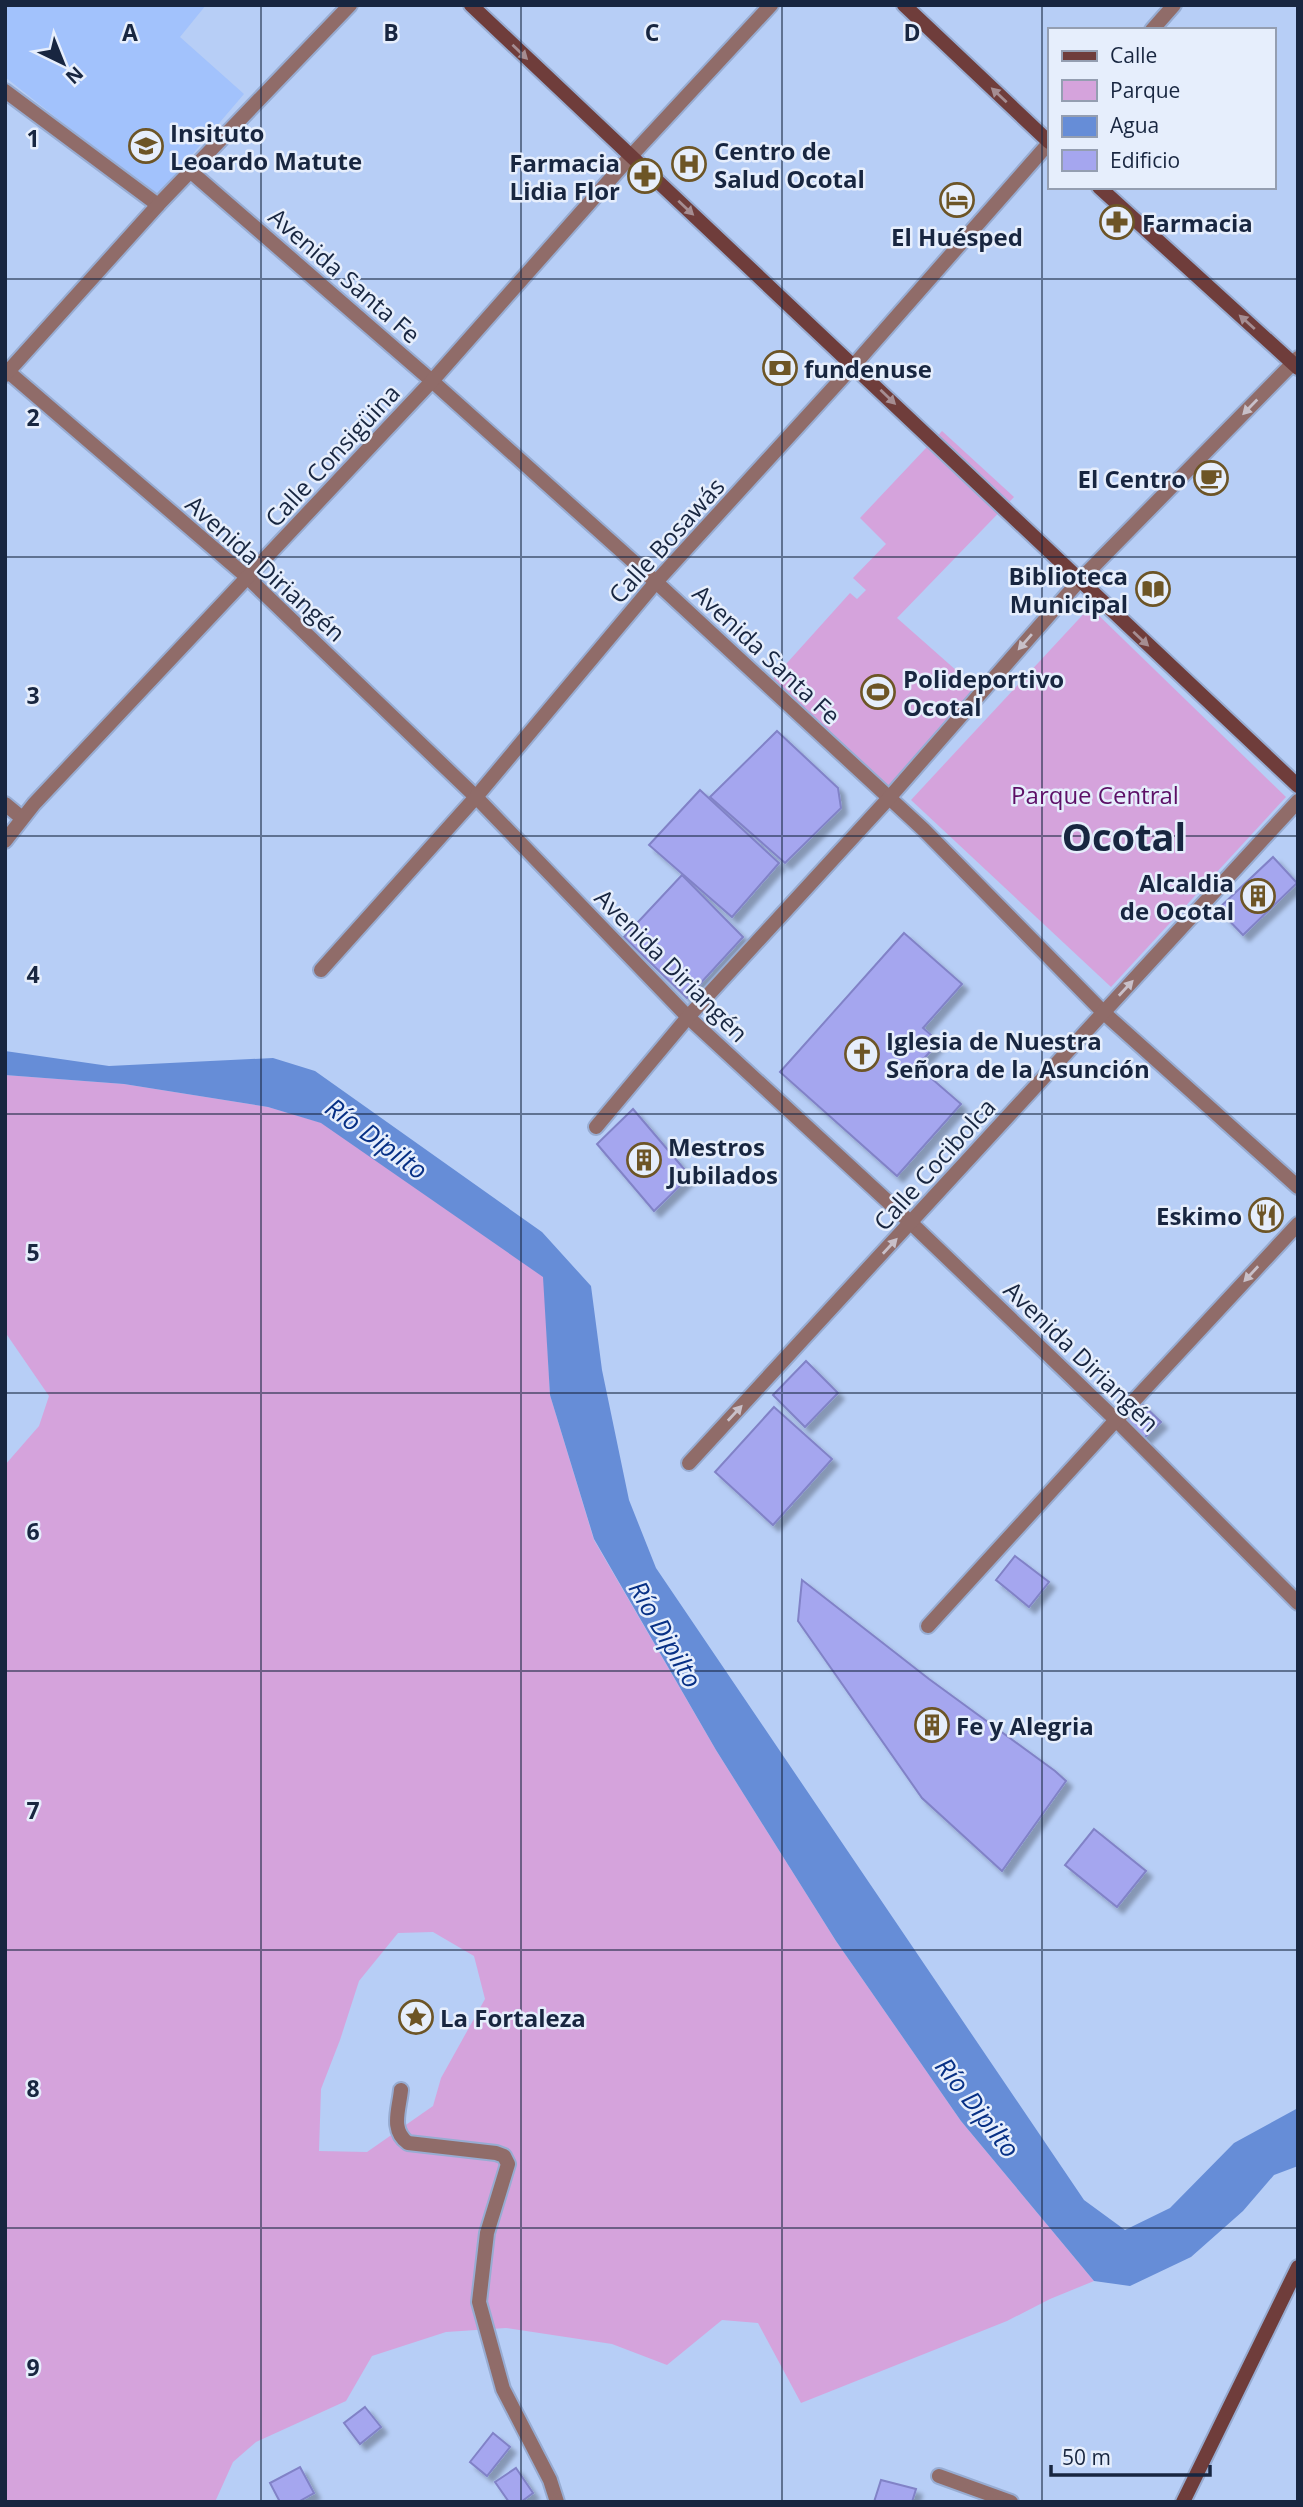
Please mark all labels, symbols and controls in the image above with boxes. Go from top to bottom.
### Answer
text: A [122,16,138,48]
text: B [383,16,399,48]
text: C [645,16,659,48]
text: D [903,16,921,48]
north arrow [28,28,98,98]
legend [1048,28,1275,189]
text: Calle [1110,41,1157,69]
one-way arrow [511,44,528,60]
text: N [60,61,89,90]
text: Parque [1110,76,1180,104]
one-way arrow [991,87,1008,103]
text: Agua [1110,111,1159,139]
place label: Insituto Leoardo Matute [170,116,362,177]
text: 1 [26,122,40,154]
school or university icon: Insituto Leoardo Matute [127,127,165,165]
place label: Centro de Salud Ocotal [714,134,865,195]
hospital icon: Centro de Salud Ocotal [670,145,708,183]
place label: Farmacia Lidia Flor [509,146,620,207]
text: Edificio [1110,146,1180,174]
pharmacy icon: Farmacia Lidia Flor [626,157,664,195]
hotel icon: El Huésped [938,181,976,219]
street label: Avenida Santa Fe [262,200,428,350]
one-way arrow [677,200,694,216]
pharmacy icon: Farmacia [1098,203,1136,241]
place label: Farmacia [1142,206,1253,239]
place label: El Huésped [891,220,1023,253]
one-way arrow [1239,315,1256,331]
bank icon: fundenuse [761,349,799,387]
place label: fundenuse [804,352,932,385]
street label: Calle Consigüina [257,376,407,534]
one-way arrow [879,389,896,406]
one-way arrow [1242,399,1258,415]
text: 2 [26,401,40,433]
cafe icon: El Centro [1192,459,1230,497]
place label: El Centro [1078,462,1186,495]
street label: Calle Bosawás [601,470,731,610]
street label: Avenida Diriangén [179,487,353,649]
place label: Biblioteca Municipal [1008,559,1128,620]
library icon: Biblioteca Municipal [1134,570,1172,608]
street label: Avenida Santa Fe [686,577,848,731]
one-way arrow [1132,631,1150,647]
one-way arrow [1018,634,1033,651]
place label: Polideportivo Ocotal [903,662,1064,723]
sports icon: Polideportivo Ocotal [859,673,897,711]
text: 3 [26,679,40,711]
park label: Parque Central [1011,778,1179,811]
district label: Ocotal [1062,810,1186,862]
place label: Alcaldia de Ocotal [1120,866,1234,927]
building icon: Alcaldia de Ocotal [1239,877,1277,915]
street label: Avenida Diriangén [588,881,756,1049]
text: 4 [26,958,40,990]
one-way arrow [1117,980,1133,997]
place label: Iglesia de Nuestra Señora de la Asunción [886,1024,1150,1085]
church icon: Iglesia de Nuestra Señora de la Asunción [843,1035,881,1073]
water label: Río Dipilto [319,1089,435,1187]
street label: Calle Cocibolca [866,1091,1002,1237]
place label: Mestros Jubilados [666,1130,778,1191]
building icon: Mestros Jubilados [625,1141,663,1179]
restaurant icon: Eskimo [1247,1196,1285,1234]
place label: Eskimo [1156,1199,1242,1232]
text: 5 [26,1236,40,1268]
one-way arrow [881,1238,897,1255]
one-way arrow [1244,1265,1260,1282]
street label: Avenida Diriangén [997,1273,1167,1439]
one-way arrow [727,1404,743,1422]
text: 6 [26,1515,40,1547]
water label: Río Dipilto [621,1574,711,1694]
building icon: Fe y Alegria [913,1706,951,1744]
place label: Fe y Alegria [956,1709,1094,1742]
text: 7 [26,1794,40,1826]
place icon: La Fortaleza [397,1998,435,2036]
place label: La Fortaleza [440,2001,586,2034]
water label: Río Dipilto [927,2049,1029,2165]
text: 8 [26,2072,40,2104]
text: 9 [26,2351,40,2383]
scale bar [1051,2434,1210,2478]
text: 50 m [1062,2443,1111,2471]

